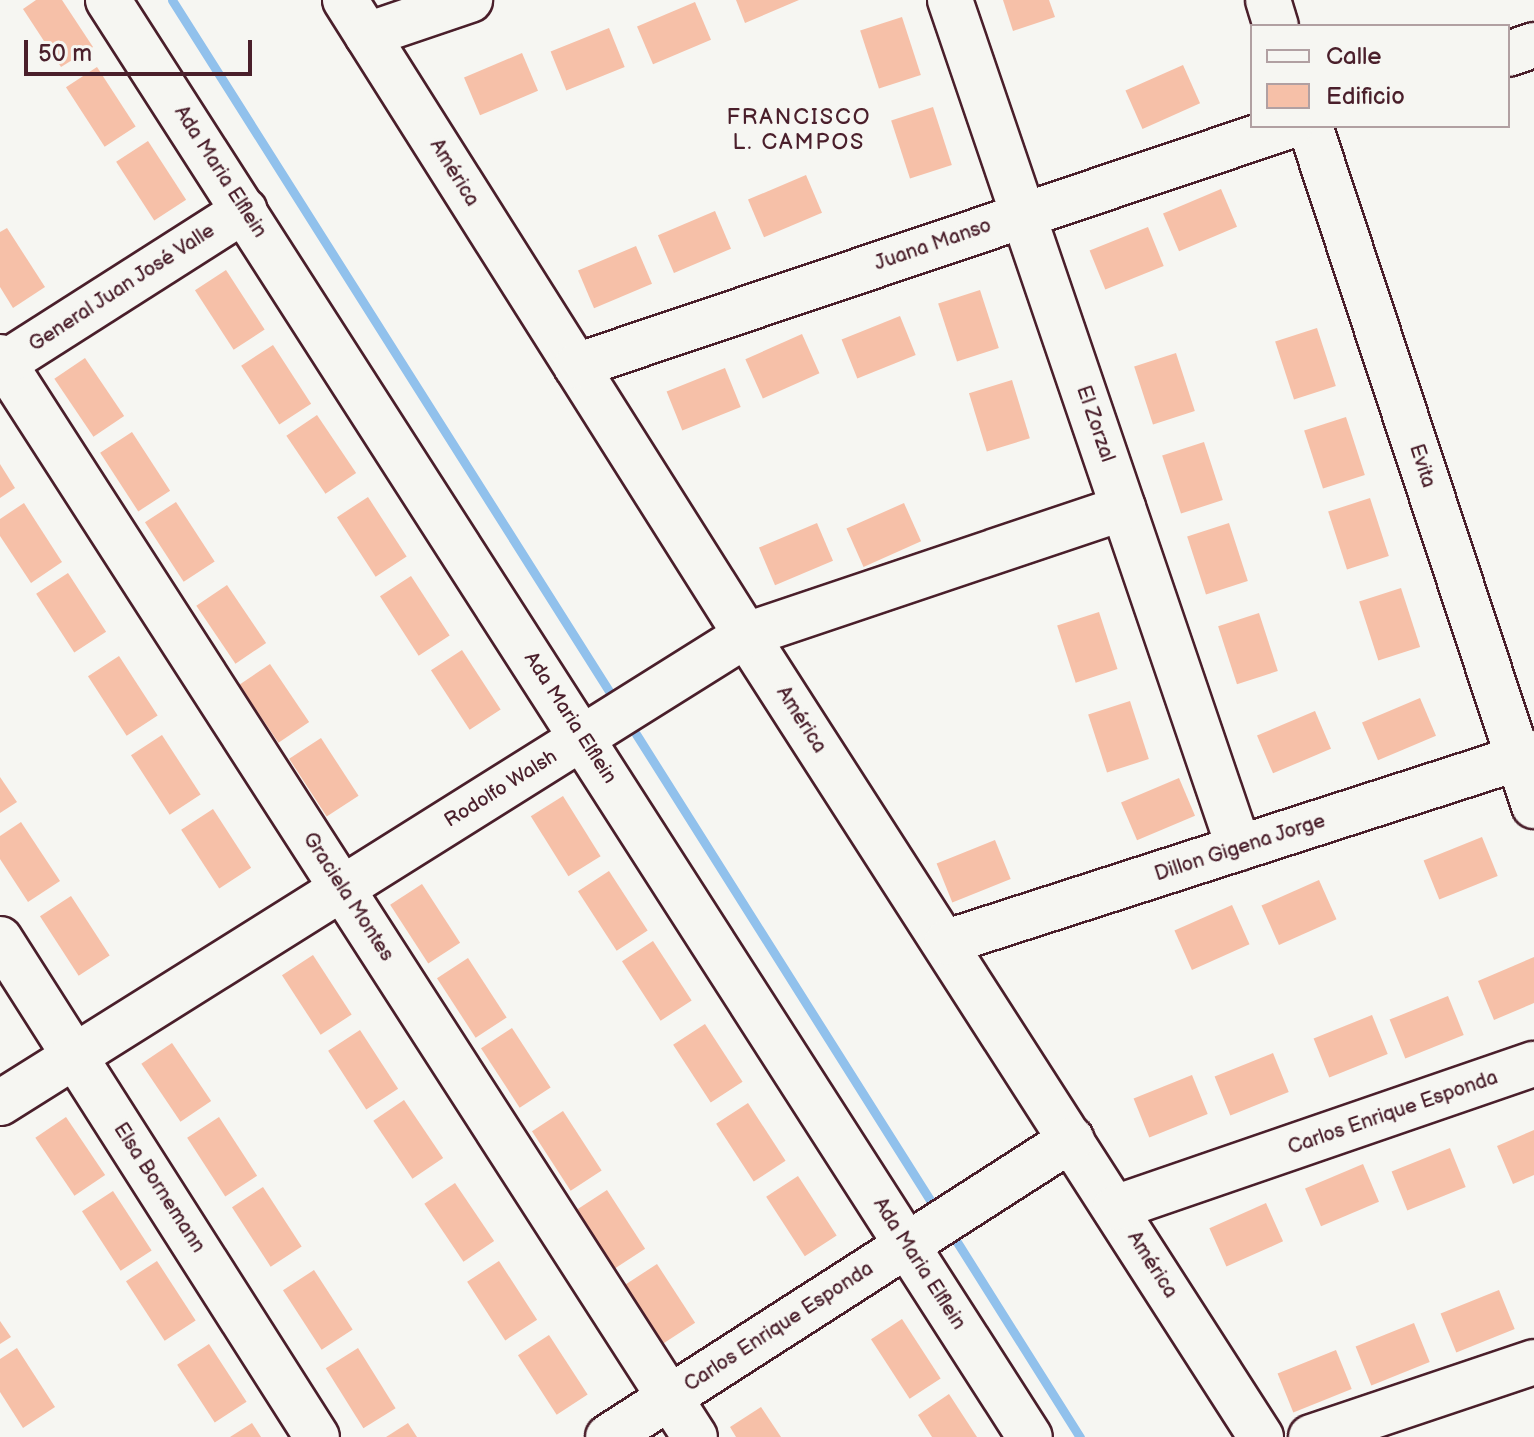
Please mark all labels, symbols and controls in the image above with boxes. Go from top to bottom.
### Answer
scale bar [28,24,256,74]
legend [1250,24,1510,128]
text: 50 m [38,39,92,68]
text: Calle [1326,42,1381,71]
text: Edificio [1326,82,1405,111]
street label: Ada Maria Elflein [169,102,271,242]
district label: FRANCISCO L. CAMPOS [727,104,871,156]
street label: América [424,135,484,211]
street label: Juana Manso [871,214,995,276]
street label: General Juan José Valle [24,218,220,358]
street label: El Zorzal [1071,383,1119,465]
street label: Evita [1404,441,1440,491]
street label: Ada Maria Elflein [519,648,621,788]
street label: América [771,682,831,758]
street label: Rodolfo Walsh [440,745,562,833]
street label: Dillon Gigena Jorge [1151,809,1329,887]
street label: Graciela Montes [297,828,399,966]
street label: Carlos Enrique Esponda [1285,1066,1501,1160]
street label: Elsa Bornemann [108,1119,210,1257]
street label: Ada Maria Elflein [868,1194,970,1334]
street label: América [1122,1227,1182,1303]
street label: Carlos Enrique Esponda [680,1257,878,1397]

